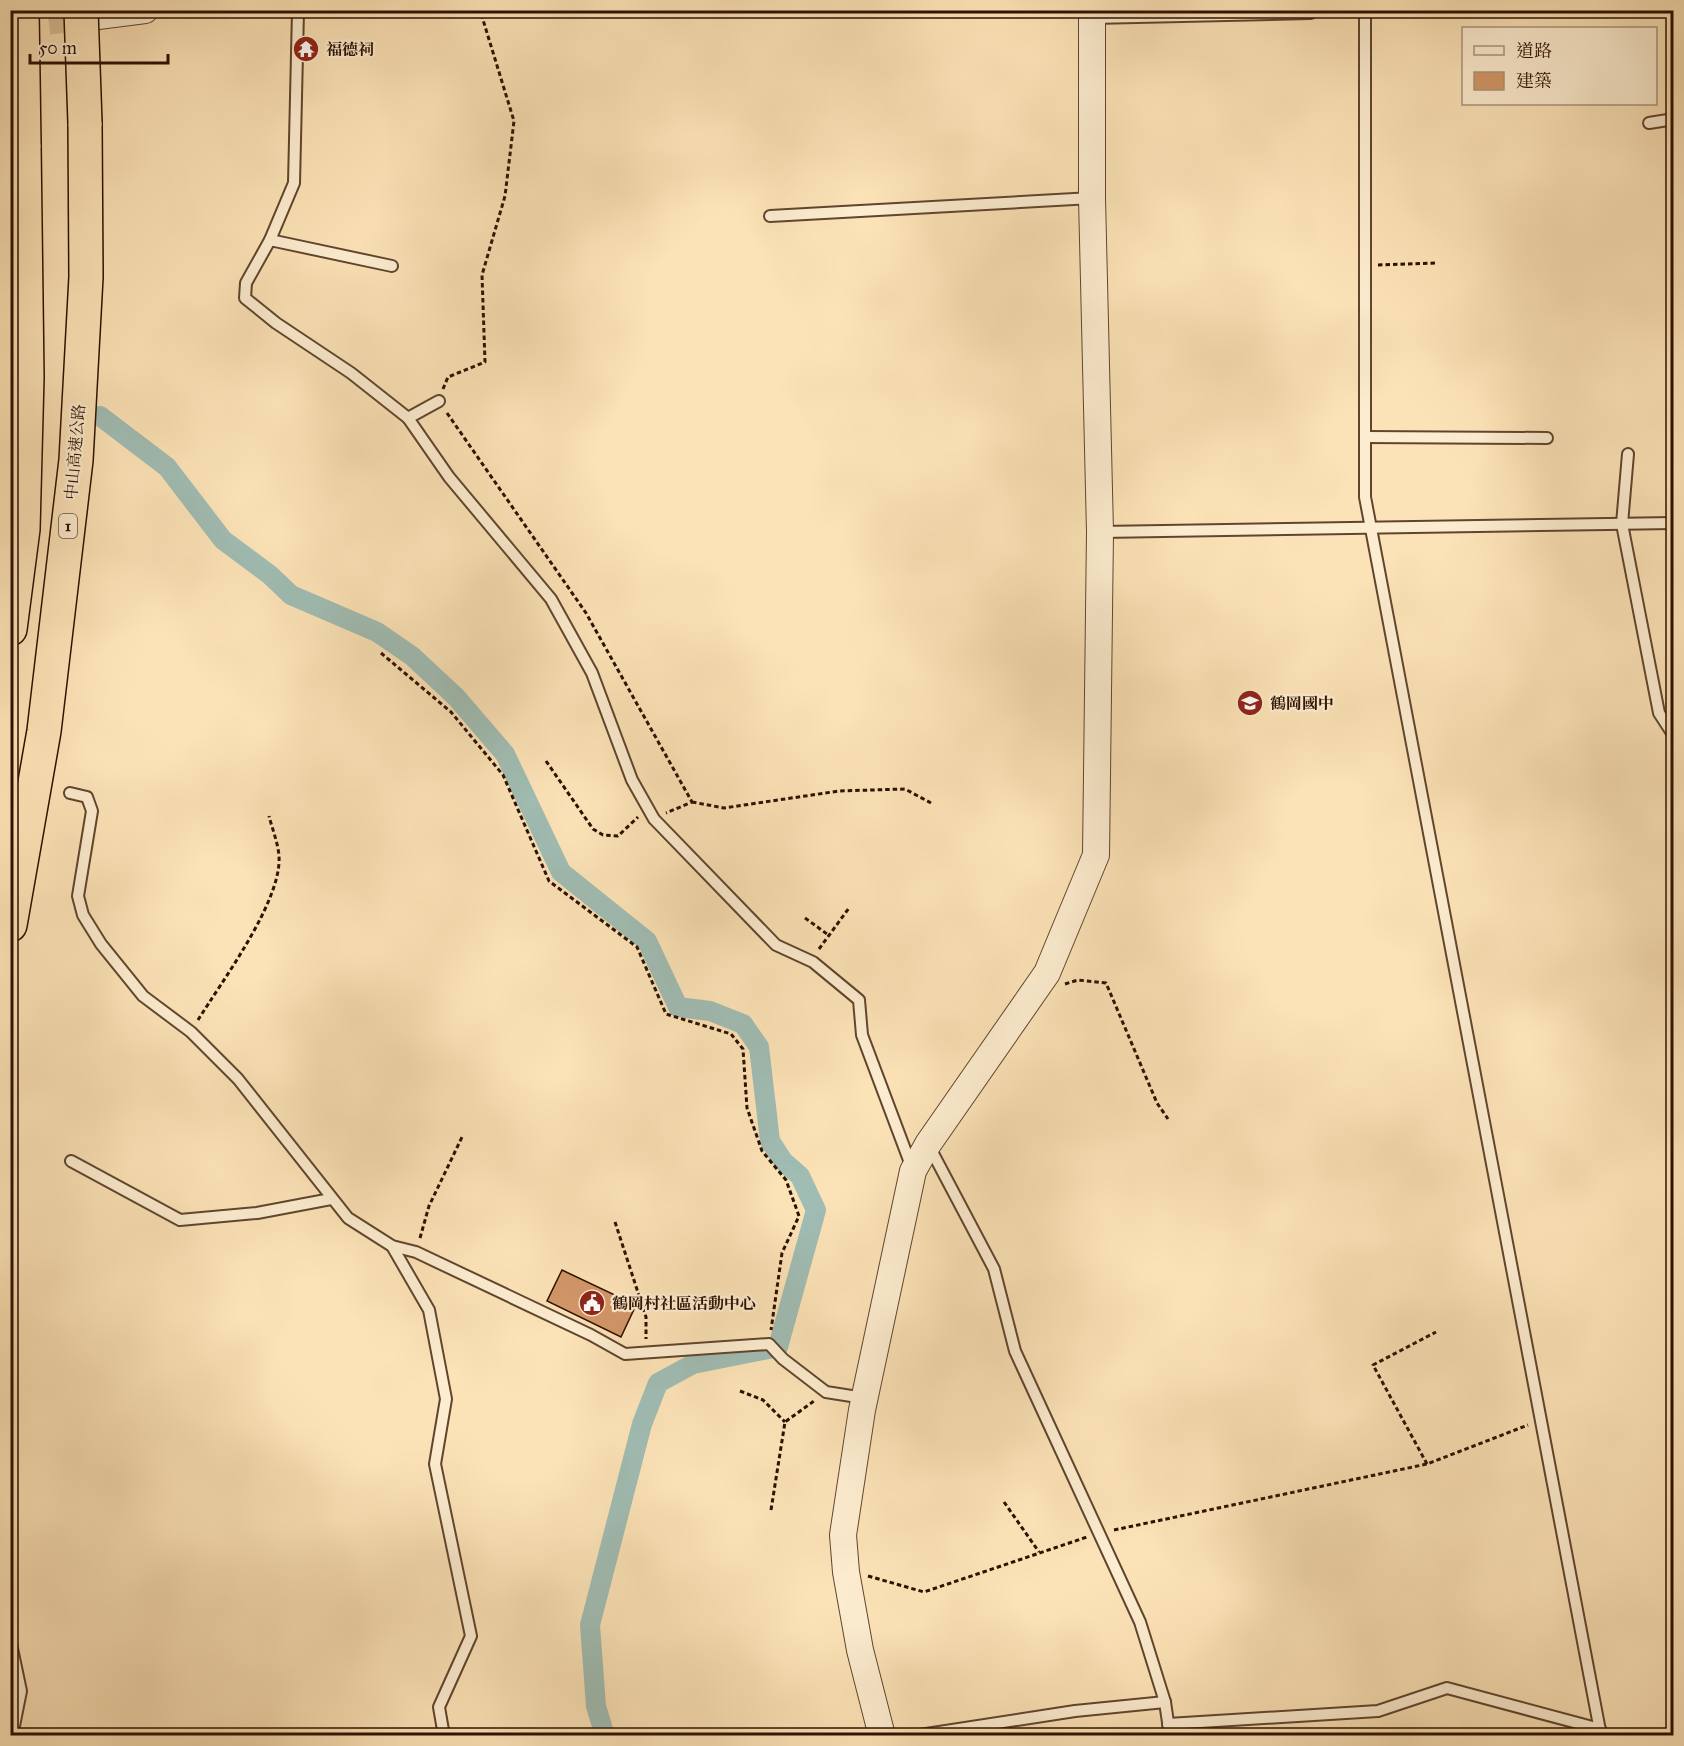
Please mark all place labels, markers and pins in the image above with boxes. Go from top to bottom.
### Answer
temple icon: 福德祠 [291,34,321,64]
place label: 福德祠 [326,40,374,59]
school or university icon: 鶴岡國中 [1235,688,1265,718]
place label: 鶴岡國中 [1270,694,1334,713]
public building icon: 鶴岡村社區活動中心 [577,1288,607,1318]
place label: 鶴岡村社區活動中心 [612,1294,756,1313]

